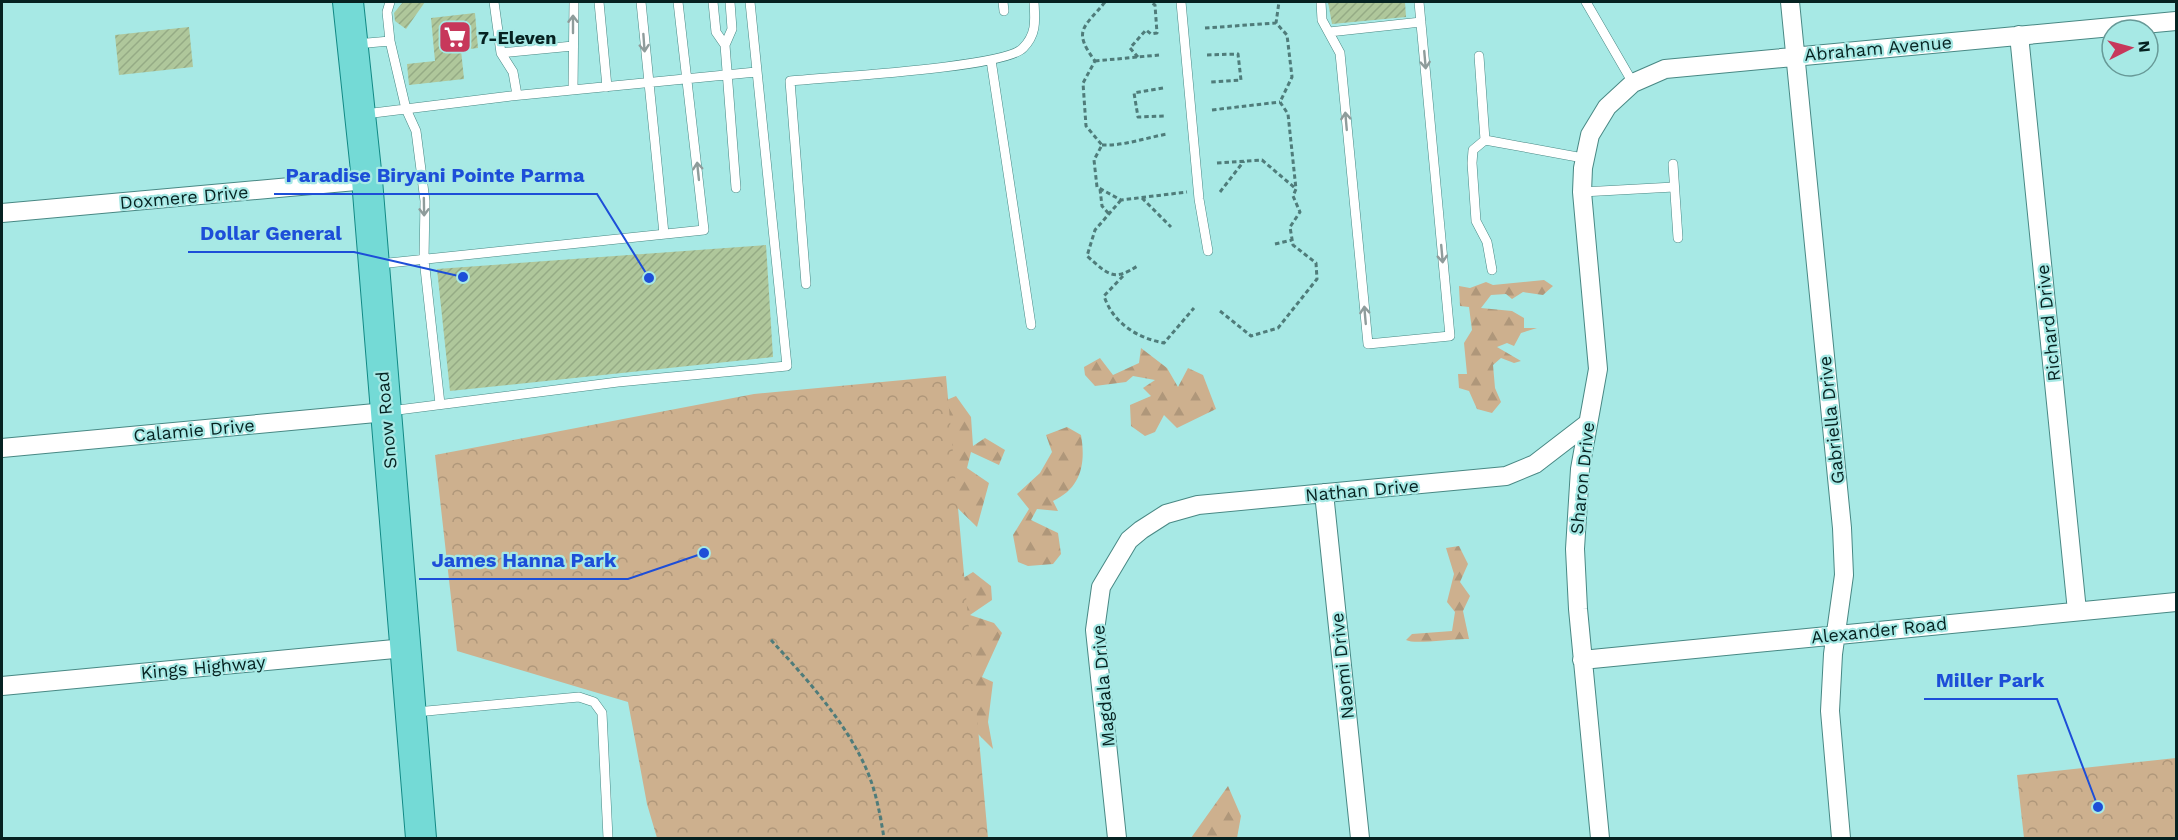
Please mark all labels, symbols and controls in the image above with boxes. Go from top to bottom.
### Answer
one-way arrow [567,14,579,34]
north arrow [2100,18,2160,78]
supermarket icon: 7-Eleven [437,19,473,55]
place label: 7-Eleven [478,27,556,48]
street label: Abraham Avenue [1803,31,1953,65]
one-way arrow [639,32,650,52]
text: N [2134,40,2154,53]
one-way arrow [1420,49,1431,69]
one-way arrow [1340,111,1351,131]
callout: Paradise Biryani Pointe Parma [274,156,597,194]
one-way arrow [692,162,703,182]
text: Paradise Biryani Pointe Parma [285,163,585,187]
street label: Doxmere Drive [119,181,249,213]
one-way arrow [418,196,430,216]
callout: Dollar General [188,214,354,252]
text: Dollar General [200,221,342,245]
one-way arrow [1437,243,1448,263]
street label: Richard Drive [2031,264,2065,382]
one-way arrow [1359,305,1370,325]
street label: Gabriella Drive [1814,355,1848,485]
street label: Snow Road [371,370,401,470]
street label: Calamie Drive [133,414,255,446]
street label: Sharon Drive [1566,421,1598,535]
street label: Nathan Drive [1304,475,1420,505]
callout: James Hanna Park [419,541,628,579]
text: James Hanna Park [432,548,617,572]
street label: Naomi Drive [1326,612,1358,720]
street label: Alexander Road [1810,612,1948,648]
street label: Magdala Drive [1087,624,1119,748]
street label: Kings Highway [140,651,267,683]
callout: Miller Park [1924,661,2057,699]
text: Miller Park [1936,668,2045,692]

